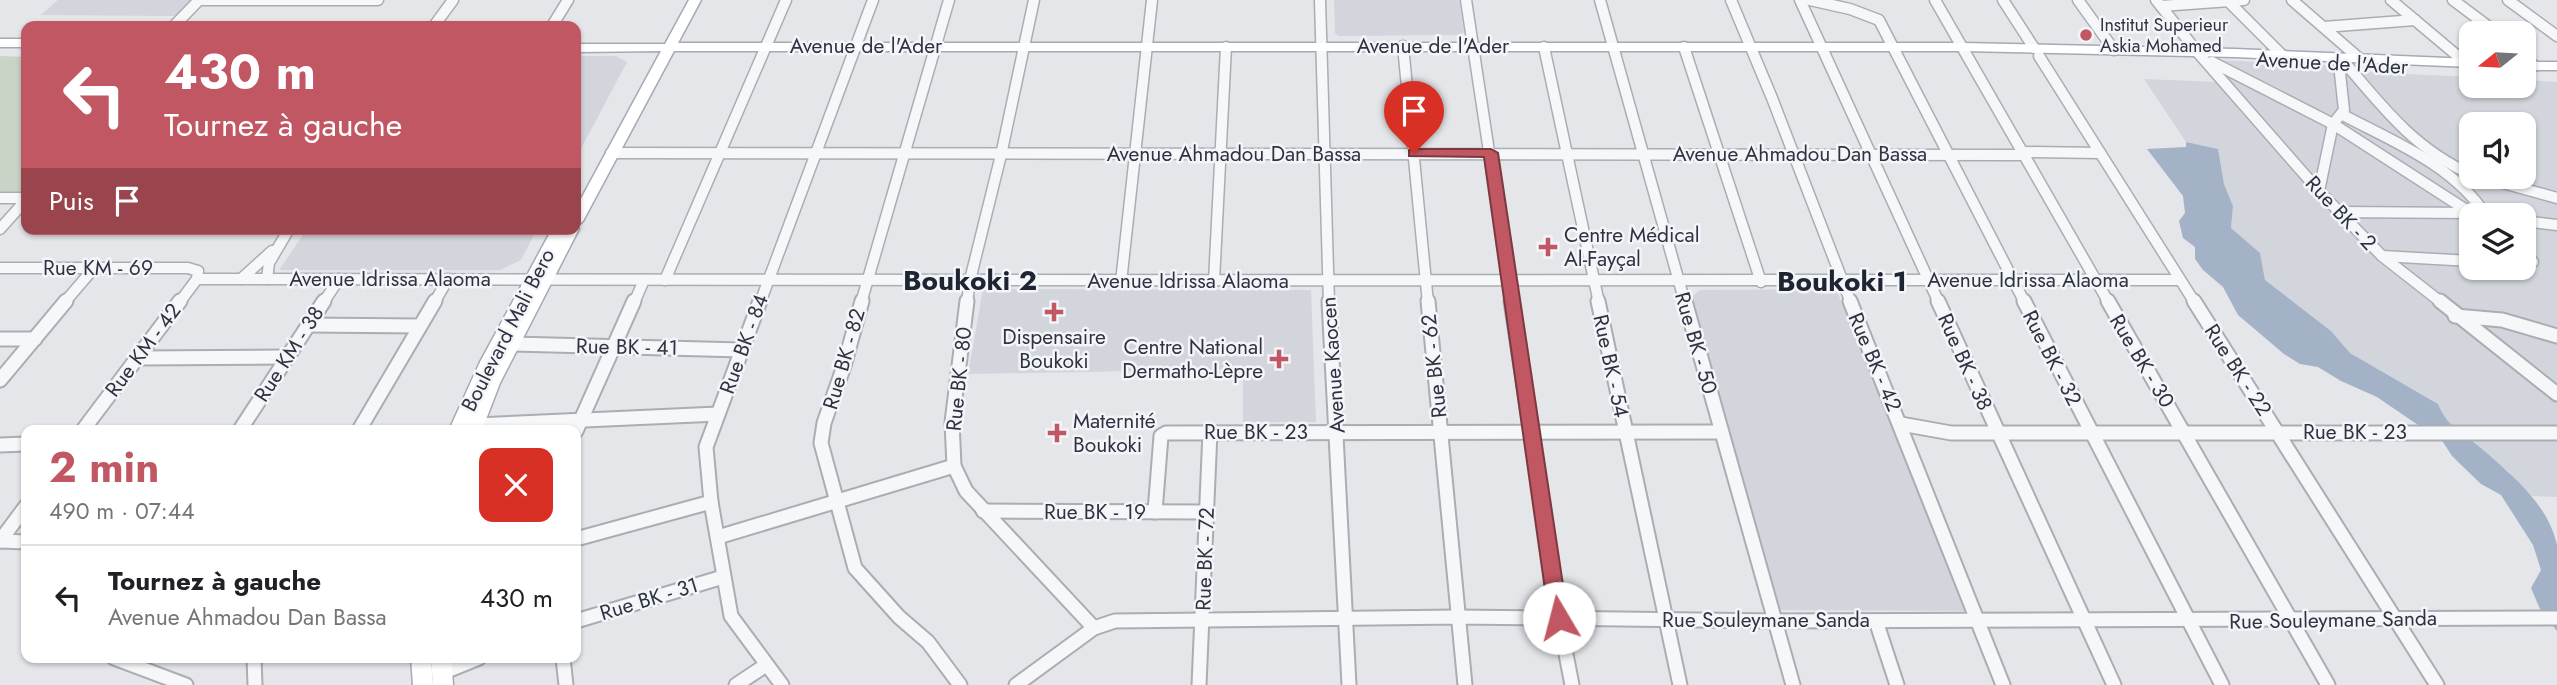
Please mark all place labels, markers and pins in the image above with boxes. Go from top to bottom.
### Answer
place label: Institut Superieur Askia Mohamed [2100,12,2229,59]
marker: Institut Superieur Askia Mohamed [2078,27,2094,43]
pin [1384,81,1444,153]
place label: Centre Médical Al-Fayçal [1564,220,1700,274]
marker: Centre Médical Al-Fayçal [1538,237,1558,257]
marker: Dispensaire Boukoki [1044,302,1064,322]
place label: Dispensaire Boukoki [1002,322,1106,376]
place label: Centre National Dermatho-Lèpre [1122,332,1263,386]
marker: Centre National Dermatho-Lèpre [1269,349,1289,369]
place label: Maternité Boukoki [1073,406,1156,460]
marker: Maternité Boukoki [1047,423,1067,443]

